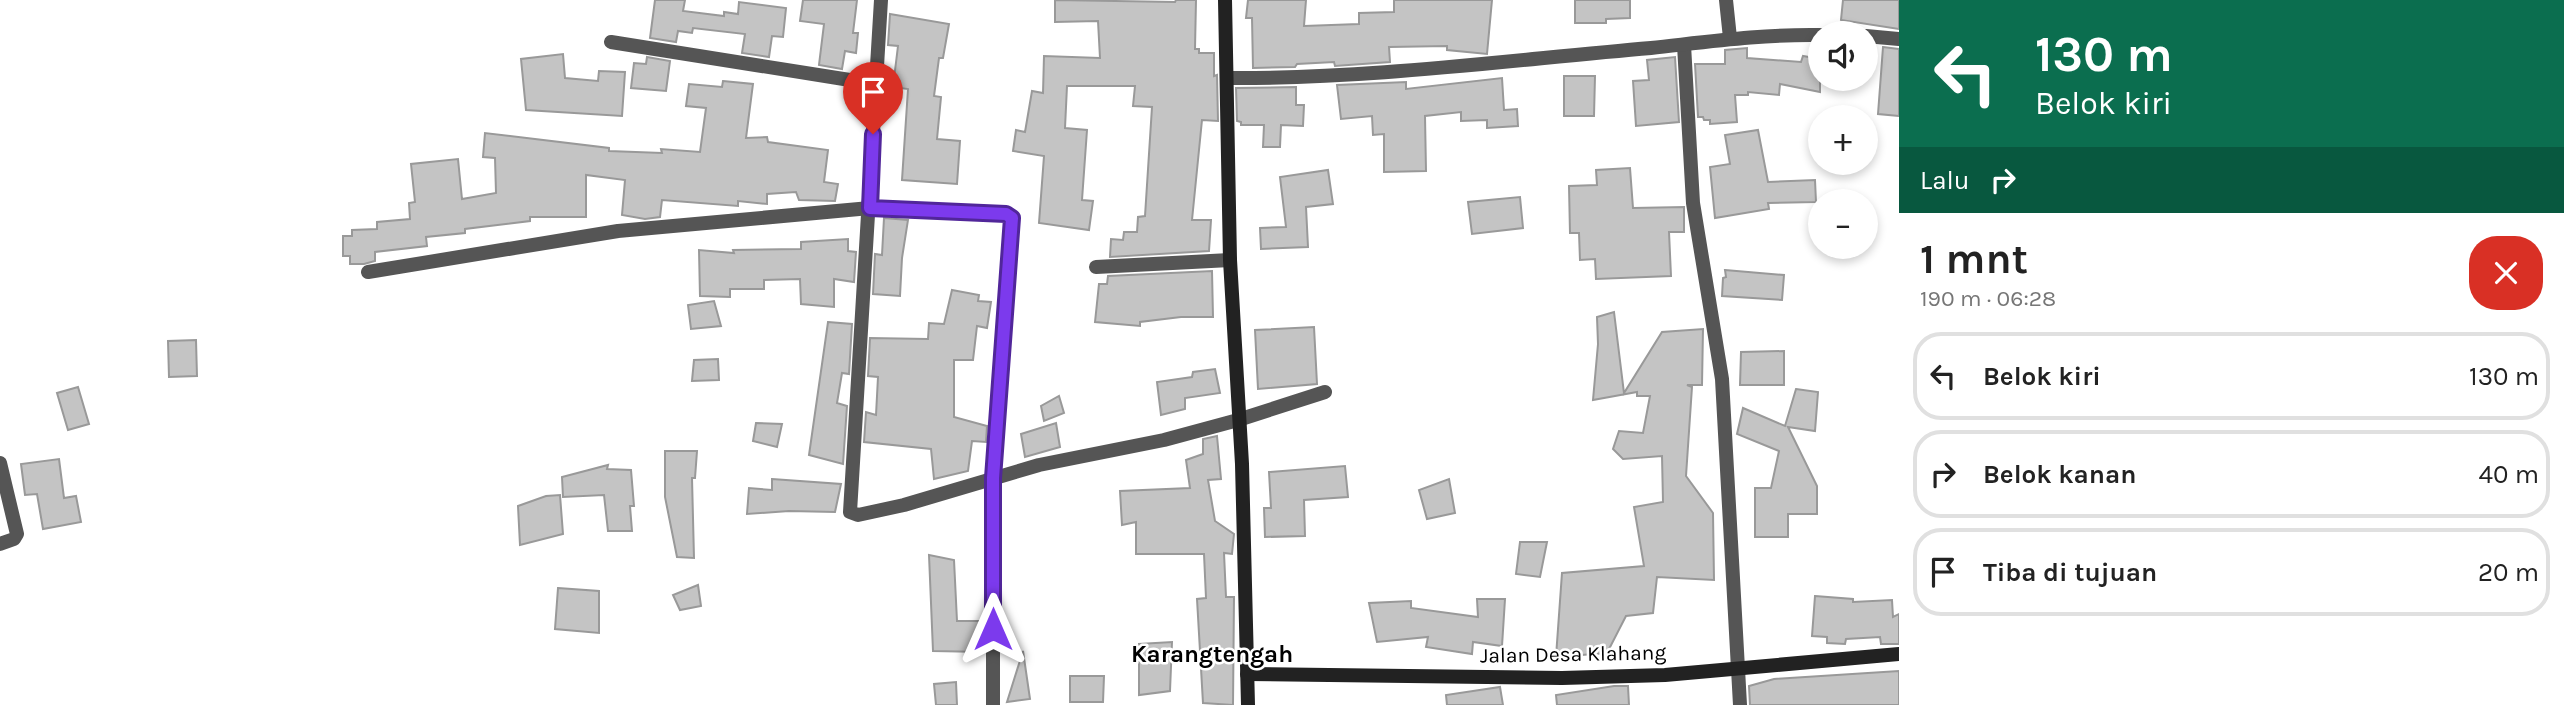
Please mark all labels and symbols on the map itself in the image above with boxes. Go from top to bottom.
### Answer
pin [843,62,903,134]
position arrow [956,592,1030,666]
district label: Karangtengah [1131,640,1293,668]
street label: Jalan Desa Klahang [1480,640,1666,668]

